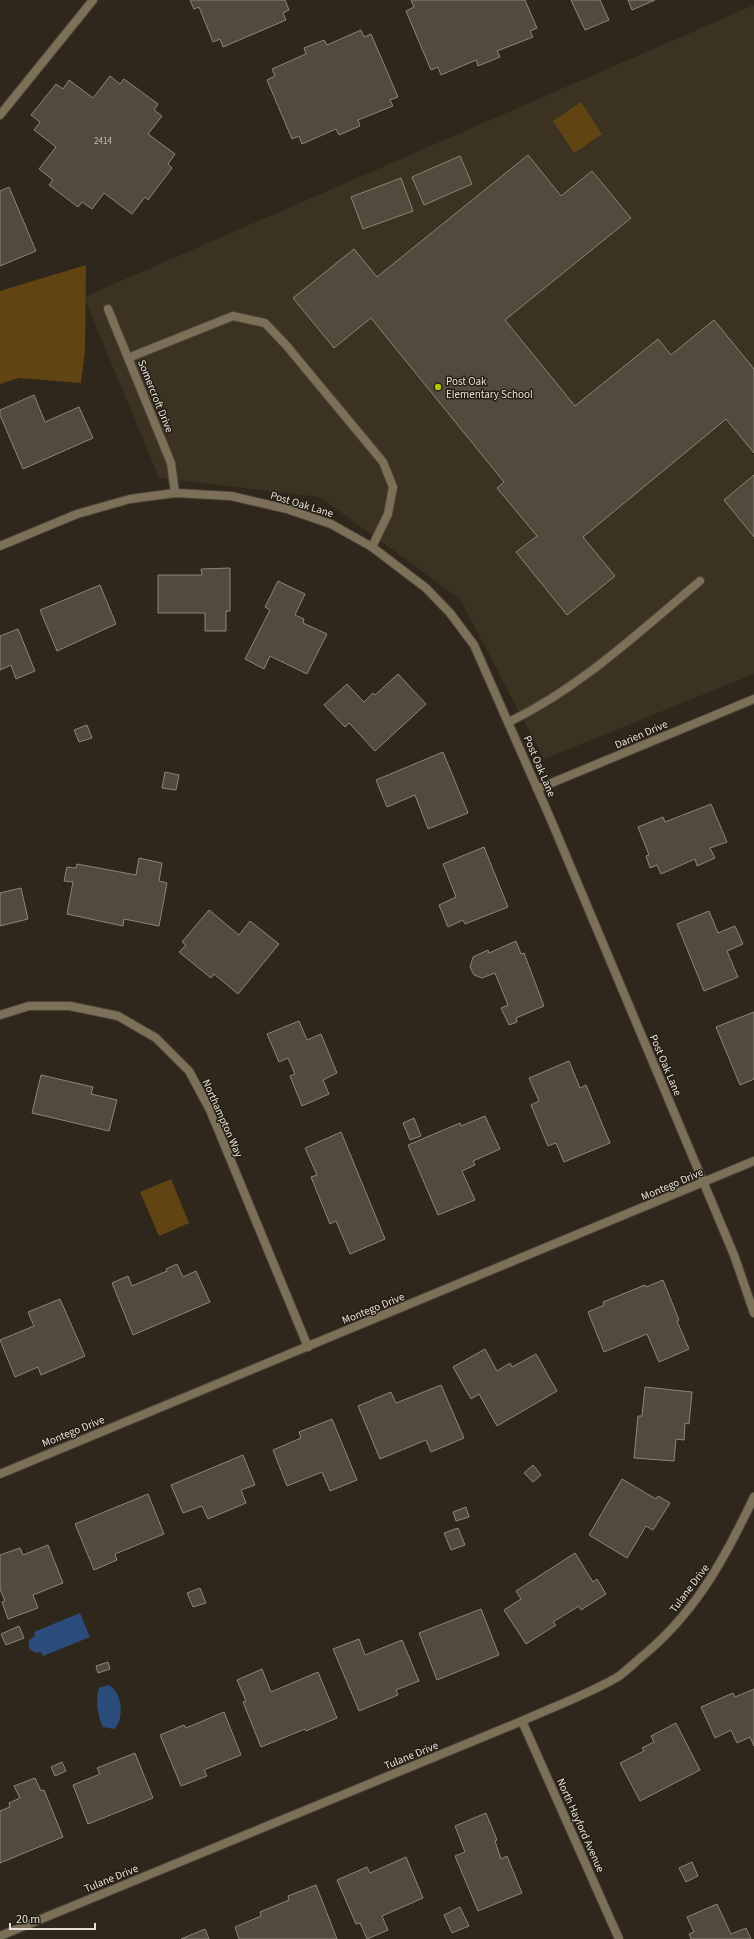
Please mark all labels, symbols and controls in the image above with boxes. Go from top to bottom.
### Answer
house number: 2414 [94,135,112,148]
street label: Somercroft Drive [134,358,177,435]
place label: Post Oak Elementary School [446,374,533,402]
marker: Post Oak Elementary School [433,382,443,392]
street label: Post Oak Lane [269,488,336,521]
street label: Darien Drive [612,716,671,752]
street label: Post Oak Lane [520,733,559,800]
street label: Post Oak Lane [646,1032,685,1099]
street label: Northampton Way [199,1077,246,1160]
street label: Montego Drive [639,1164,706,1204]
street label: Montego Drive [340,1289,407,1328]
street label: Montego Drive [40,1412,107,1451]
street label: Tulane Drive [666,1560,713,1616]
street label: Tulane Drive [382,1738,441,1773]
street label: North Hayford Avenue [553,1776,608,1875]
street label: Tulane Drive [82,1861,141,1896]
scale bar [10,1905,95,1931]
text: 20 m [16,1911,40,1928]

